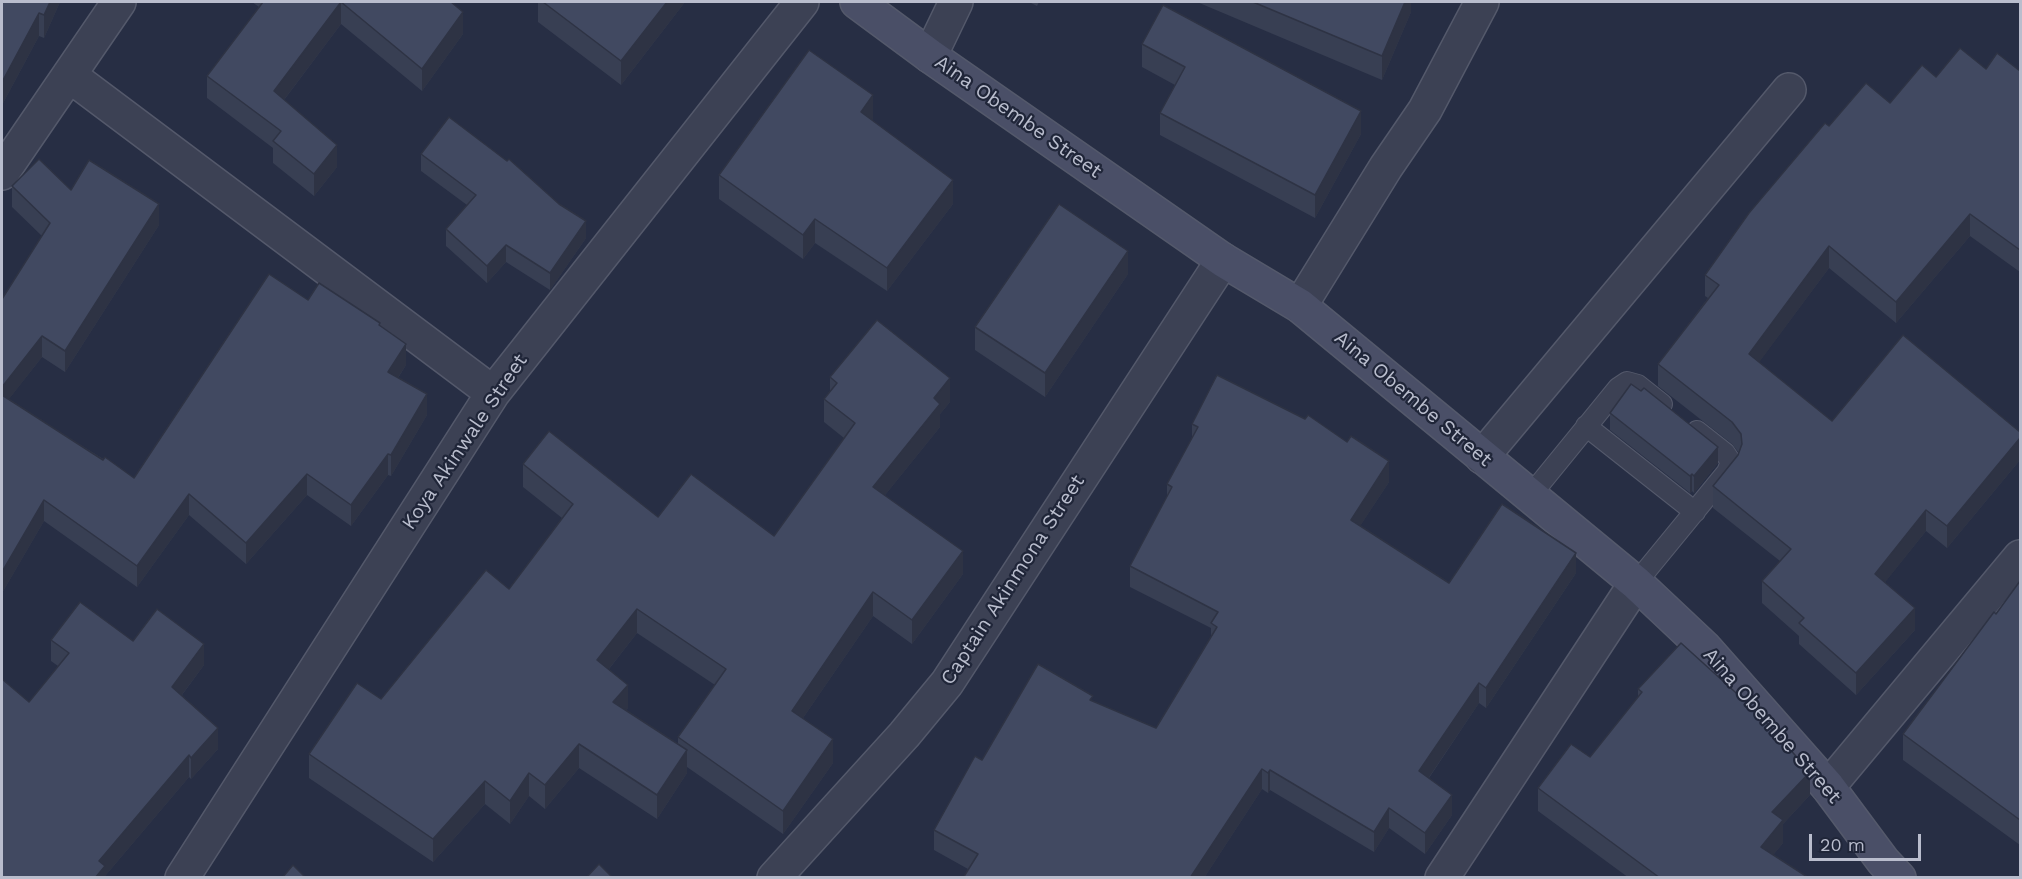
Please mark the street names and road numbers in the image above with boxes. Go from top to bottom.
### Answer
street label: Aina Obembe Street [930,50,1106,184]
street label: Aina Obembe Street [1329,326,1497,472]
street label: Koya Akinwale Street [397,350,533,534]
street label: Captain Akinmona Street [936,470,1090,690]
street label: Aina Obembe Street [1698,643,1846,809]

